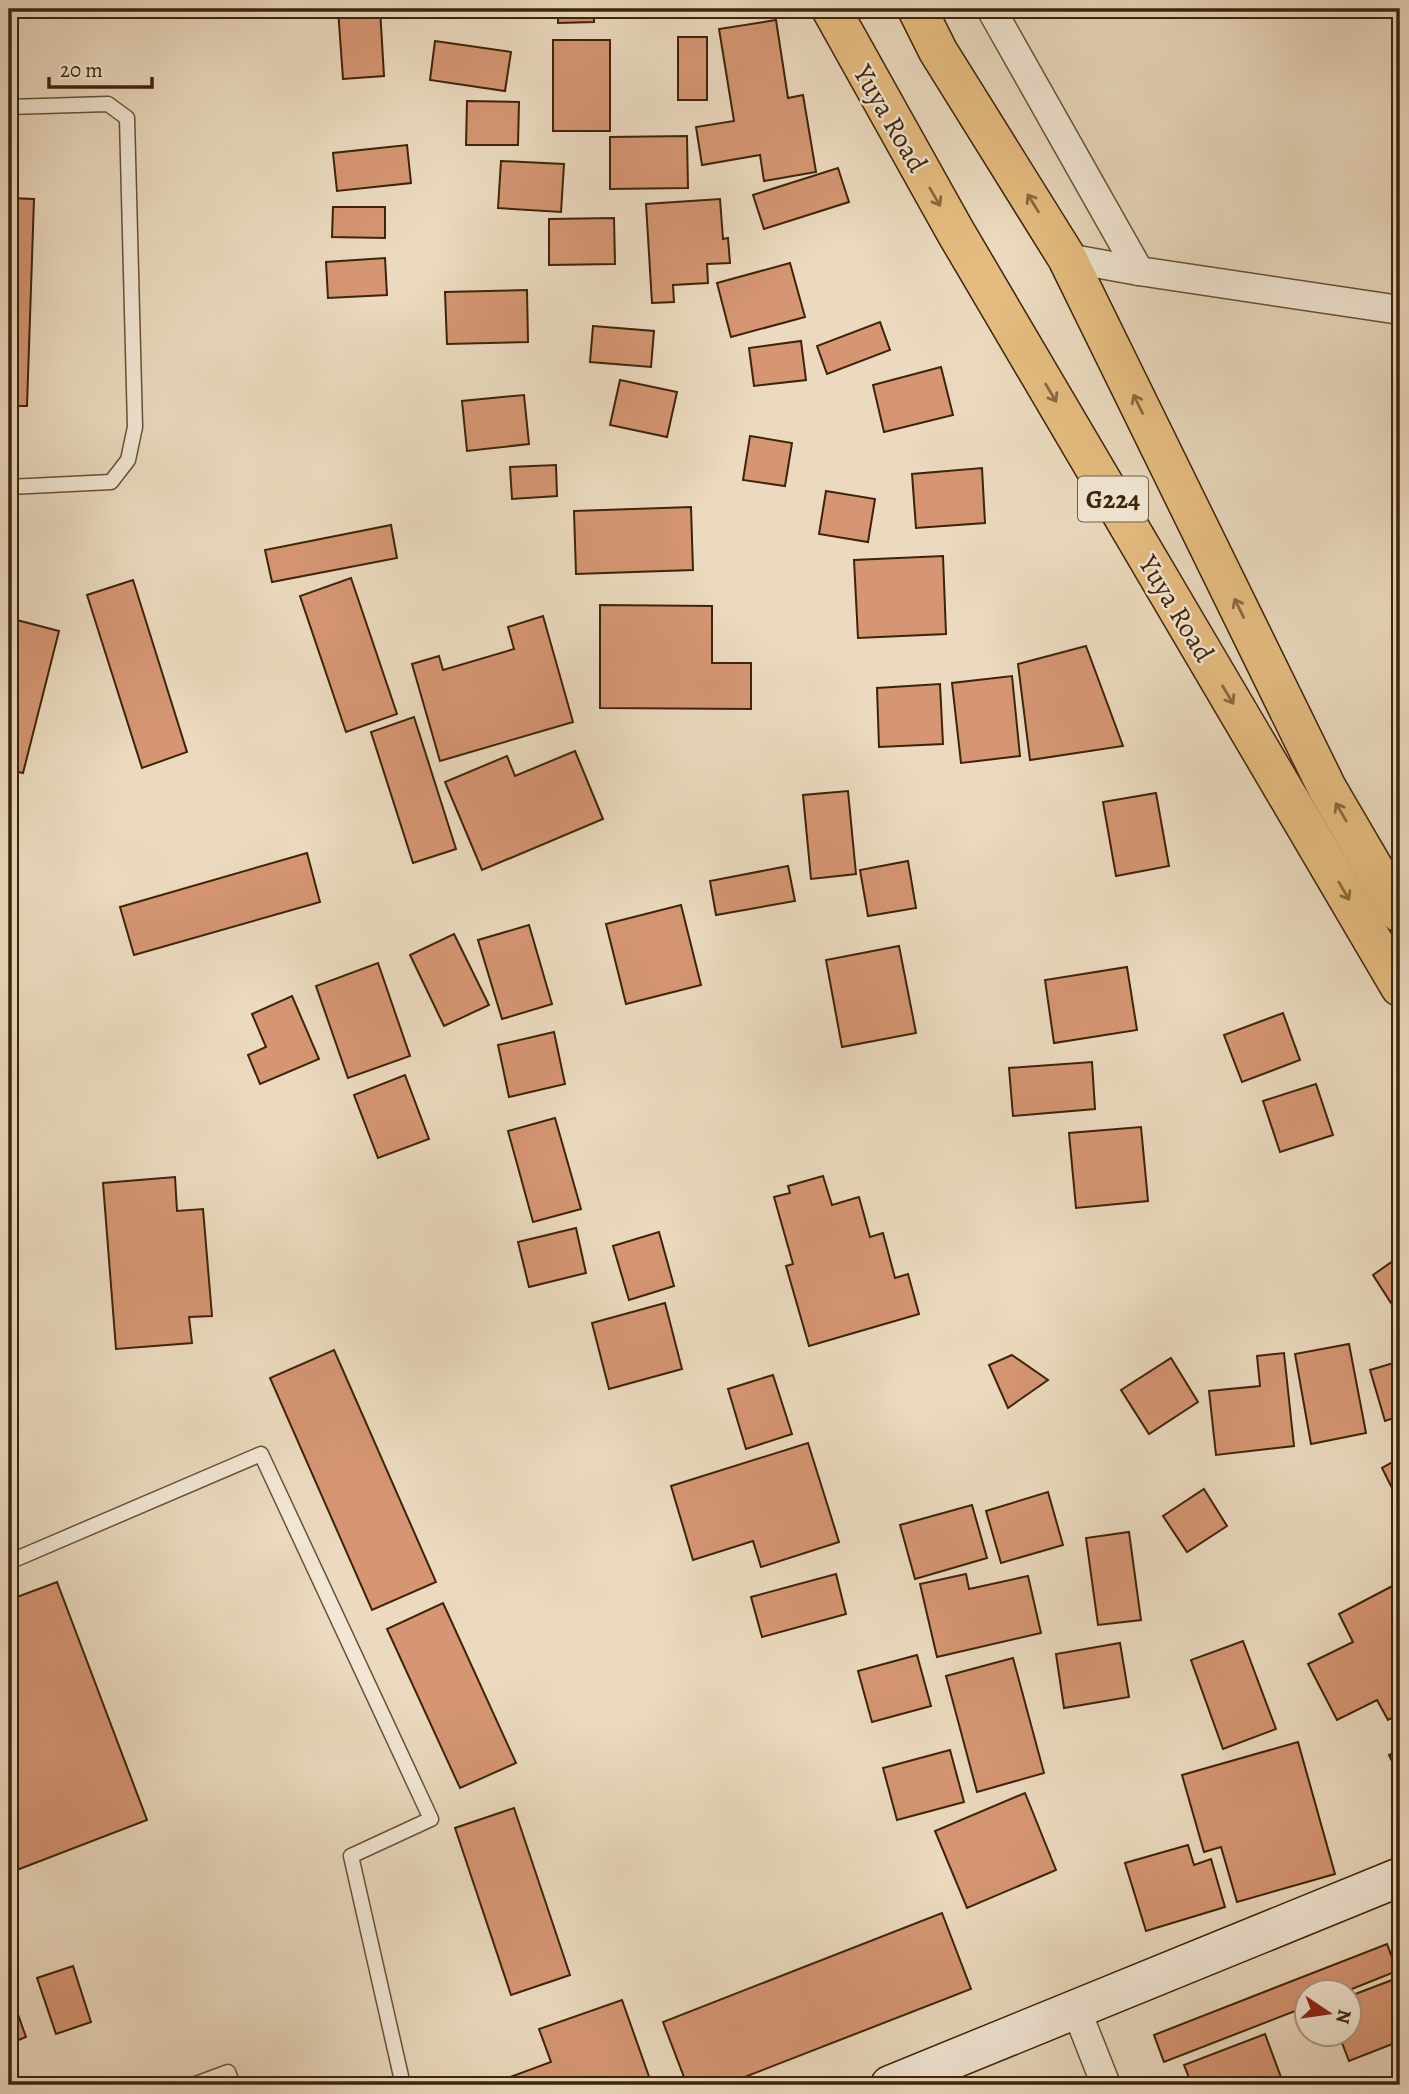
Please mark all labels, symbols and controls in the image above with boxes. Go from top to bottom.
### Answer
scale bar [49,46,152,90]
text: 20 m [60,56,103,84]
street label: Yuya Road [844,57,937,180]
one-way arrow [929,186,943,206]
one-way arrow [1025,194,1040,213]
one-way arrow [1044,383,1058,403]
one-way arrow [1131,394,1145,415]
road number: G224 [1078,477,1148,522]
street label: Yuya Road [1129,547,1223,670]
one-way arrow [1231,598,1245,619]
one-way arrow [1222,684,1236,704]
one-way arrow [1334,802,1348,822]
one-way arrow [1337,880,1351,900]
north arrow [1294,1979,1364,2048]
text: N [1329,2007,1358,2026]

